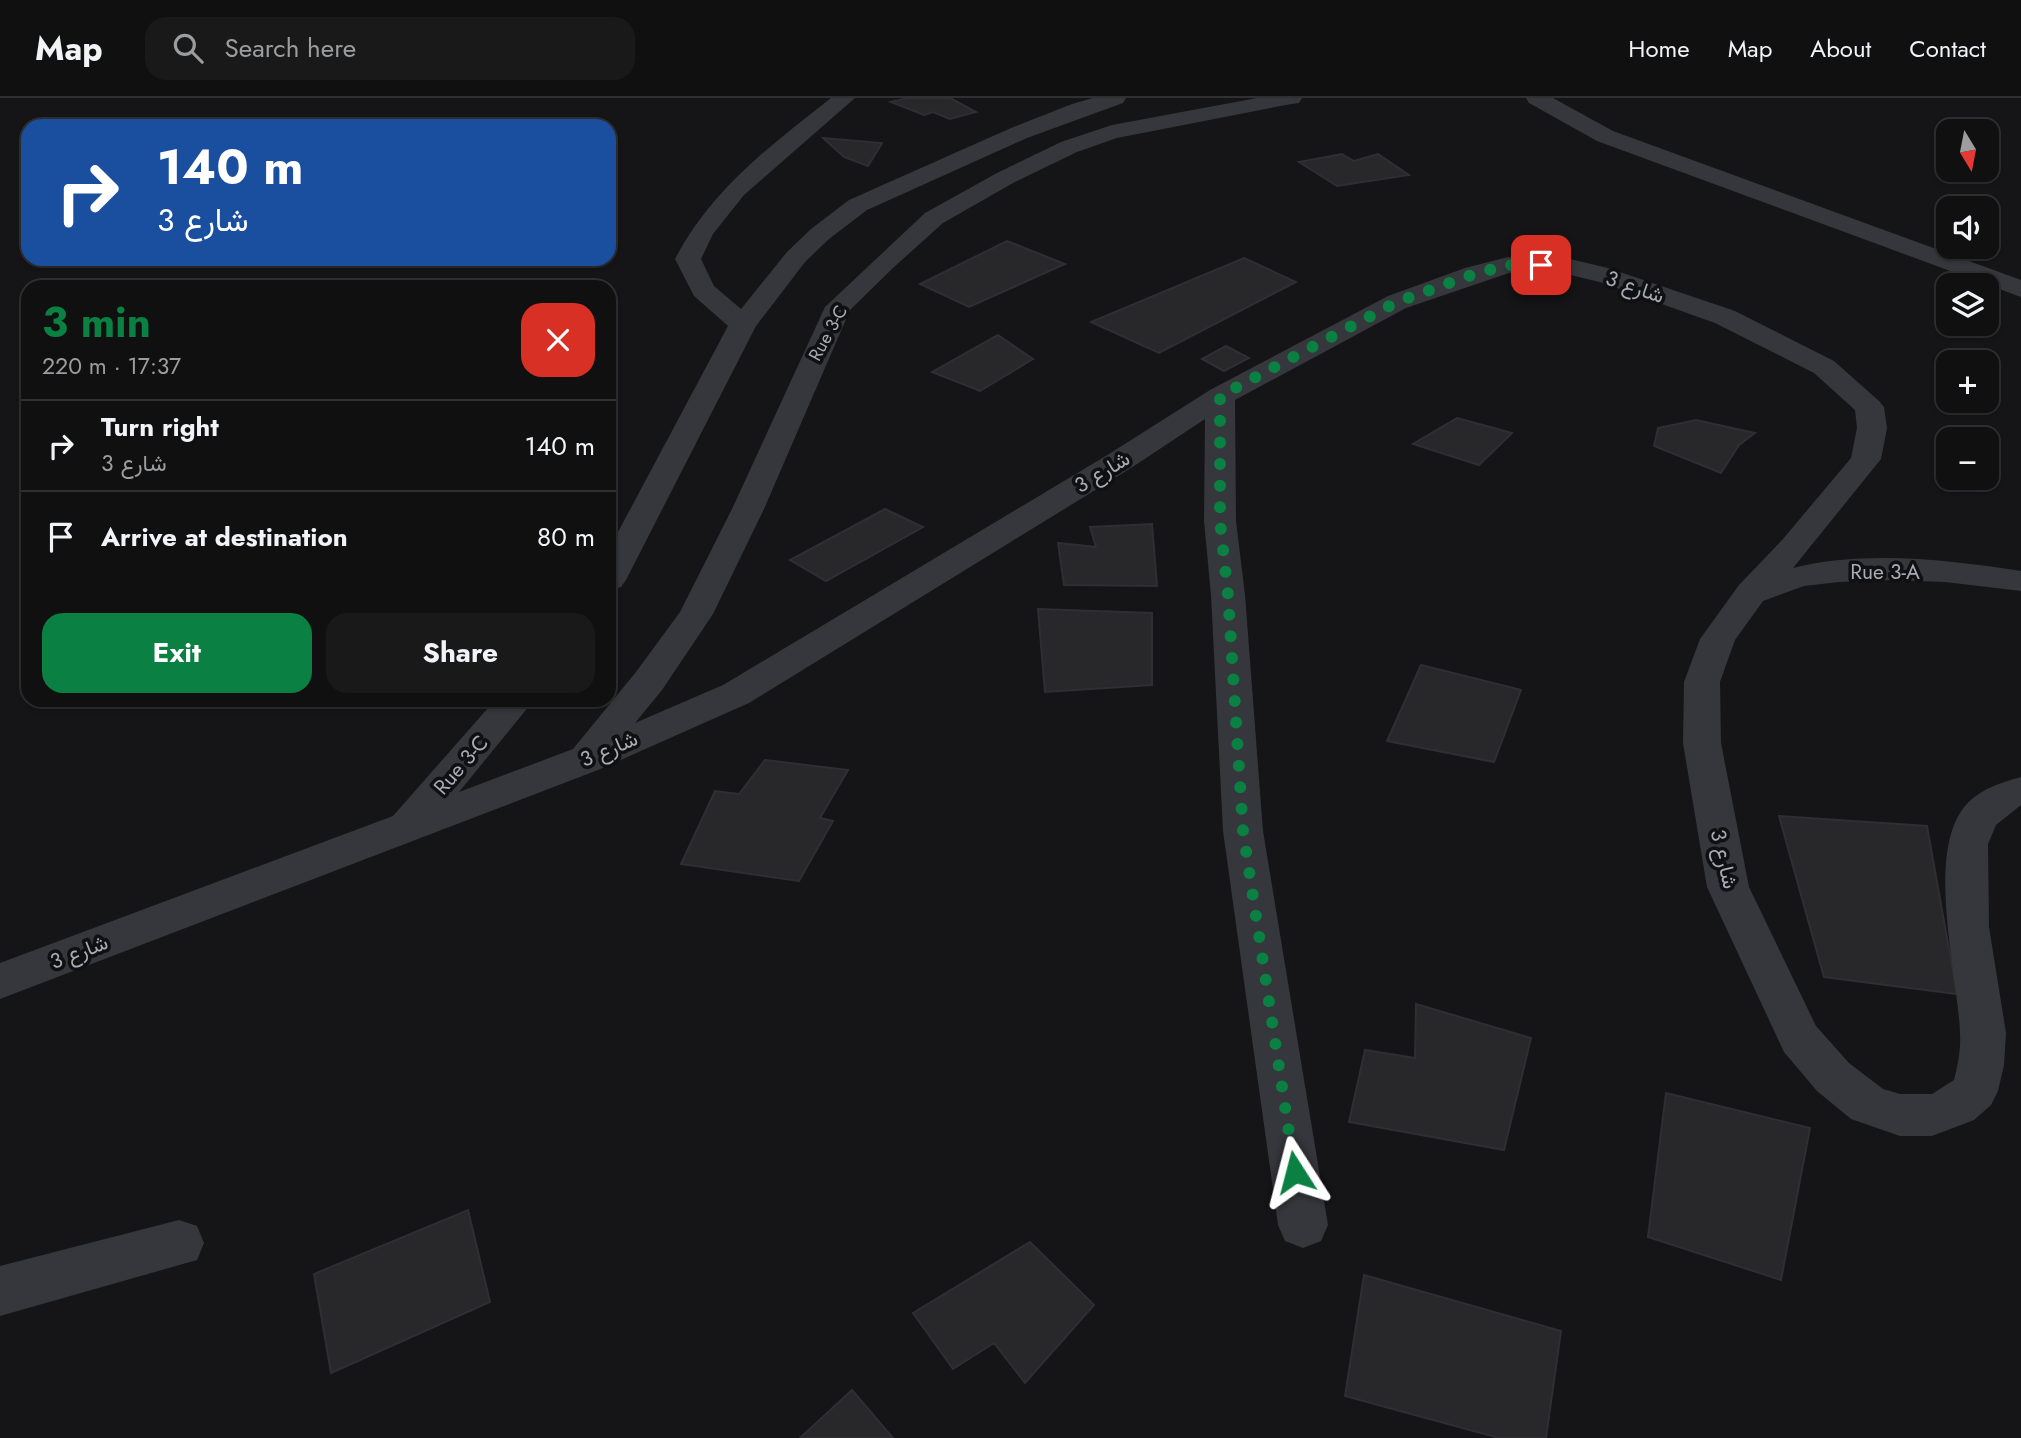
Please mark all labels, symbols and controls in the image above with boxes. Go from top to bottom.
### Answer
search box [145,17,635,80]
text: Map [35,25,103,72]
icon: search [169,29,207,67]
text: Search here [225,29,356,67]
text: Home [1628,31,1690,66]
text: Map [1728,31,1772,66]
text: About [1810,31,1871,66]
text: Contact [1909,31,1986,66]
north arrow [1936,119,1998,182]
map controls [1936,119,1999,490]
text: 140 m [157,132,303,202]
icon: right [42,147,133,238]
button: sound [1936,196,1999,259]
text: شارع 3 [157,197,248,243]
pin [1511,235,1571,295]
icon: arrive [1522,246,1560,284]
street label: شارع 3 [1602,263,1668,311]
button: layers [1936,273,1999,336]
text: 3 min [42,292,151,353]
street label: Rue 3-C [802,300,854,366]
button: close [521,303,595,377]
text: 220 m · 17:37 [42,349,181,383]
button: + [1936,350,1999,413]
text: Turn right [101,408,219,446]
icon: right [42,427,80,465]
text: 140 m [524,427,595,465]
button: − [1936,427,1999,490]
street label: شارع 3 [1069,444,1135,500]
text: شارع 3 [101,446,167,480]
icon: arrive [42,518,80,556]
text: Arrive at destination [101,518,348,556]
text: 80 m [537,518,595,556]
street label: Rue 3-A [1850,557,1920,587]
button: Exit [42,613,312,693]
button: Share [326,613,595,693]
street label: شارع 3 [576,723,642,775]
street label: Rue 3-C [427,729,495,801]
street label: شارع 3 [1703,826,1745,892]
street label: شارع 3 [46,927,112,977]
position arrow [1258,1135,1332,1209]

